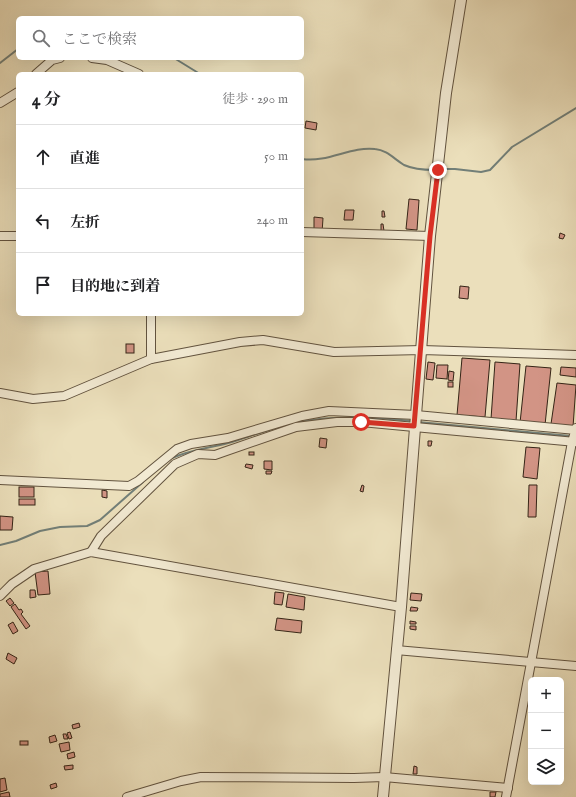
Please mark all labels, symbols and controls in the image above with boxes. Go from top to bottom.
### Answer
search box [16,16,304,60]
icon: search [30,27,52,49]
text: ここで検索 [62,30,137,49]
text: 4 分 [32,90,61,111]
text: 徒歩 · 290 m [222,91,288,108]
icon: ahead [32,146,54,168]
text: 50 m [264,148,288,165]
text: 直進 [70,149,100,168]
route end [429,161,447,179]
icon: left [32,210,54,232]
text: 240 m [256,212,288,229]
text: 左折 [70,213,100,232]
icon: arrive [32,274,54,296]
text: 目的地に到着 [70,277,160,296]
route start [352,413,370,431]
map controls [528,677,564,785]
button: + [528,677,564,713]
button: − [528,713,564,749]
button: layers [528,749,564,785]

